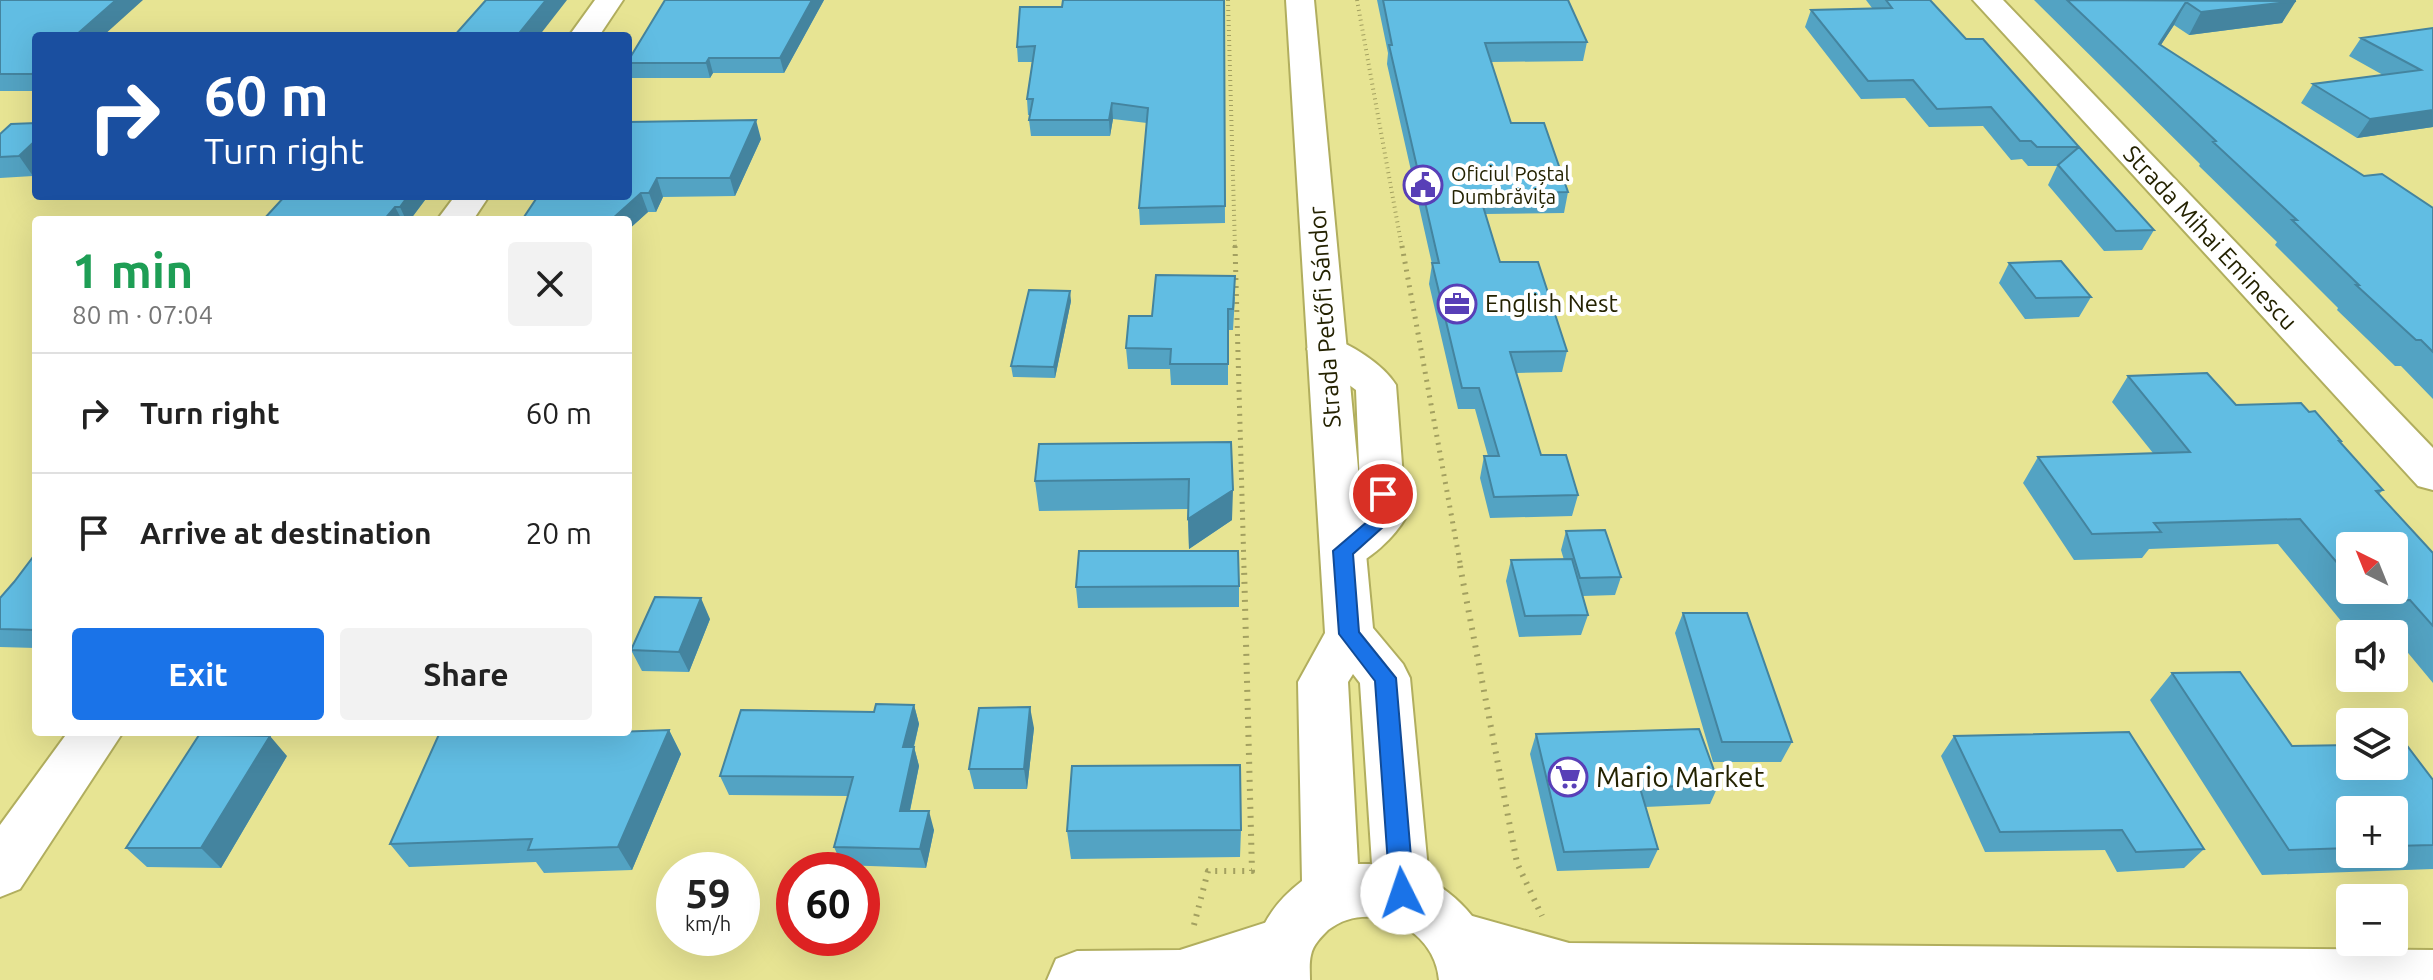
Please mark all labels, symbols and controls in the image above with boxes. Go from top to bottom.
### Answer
icon: right [72,64,176,168]
text: 60 m [204,64,329,127]
text: Turn right [204,130,364,171]
street label: Strada Mihai Eminescu [2118,140,2303,335]
place label: Oficiul Poștal Dumbrăvița [1451,162,1570,208]
public building icon: Oficiul Poștal Dumbrăvița [1402,164,1444,206]
street label: Strada Petőfi Sándor [1303,205,1346,429]
button: close [508,242,592,326]
text: 1 min [72,243,193,297]
office icon: English Nest [1436,283,1478,325]
place label: English Nest [1485,290,1619,317]
text: 80 m · 07:04 [72,300,213,329]
icon: right [72,391,116,435]
text: Turn right [140,396,280,430]
text: 60 m [525,396,592,430]
pin [1349,460,1417,528]
icon: arrive [1361,472,1405,516]
icon: arrive [72,511,116,555]
text: Arrive at destination [140,516,432,550]
text: 20 m [525,516,592,550]
north arrow [2336,532,2408,604]
map controls [2336,532,2408,956]
button: sound [2336,620,2408,692]
button: Exit [72,628,324,720]
button: Share [340,628,592,720]
button: layers [2336,708,2408,780]
supermarket icon: Mario Market [1547,756,1589,798]
place label: Mario Market [1596,761,1764,792]
button: + [2336,796,2408,868]
position arrow [1360,851,1444,935]
speed limit sign: 60 [776,852,880,956]
text: 59 [685,871,731,916]
button: − [2336,884,2408,956]
text: km/h [685,912,731,935]

